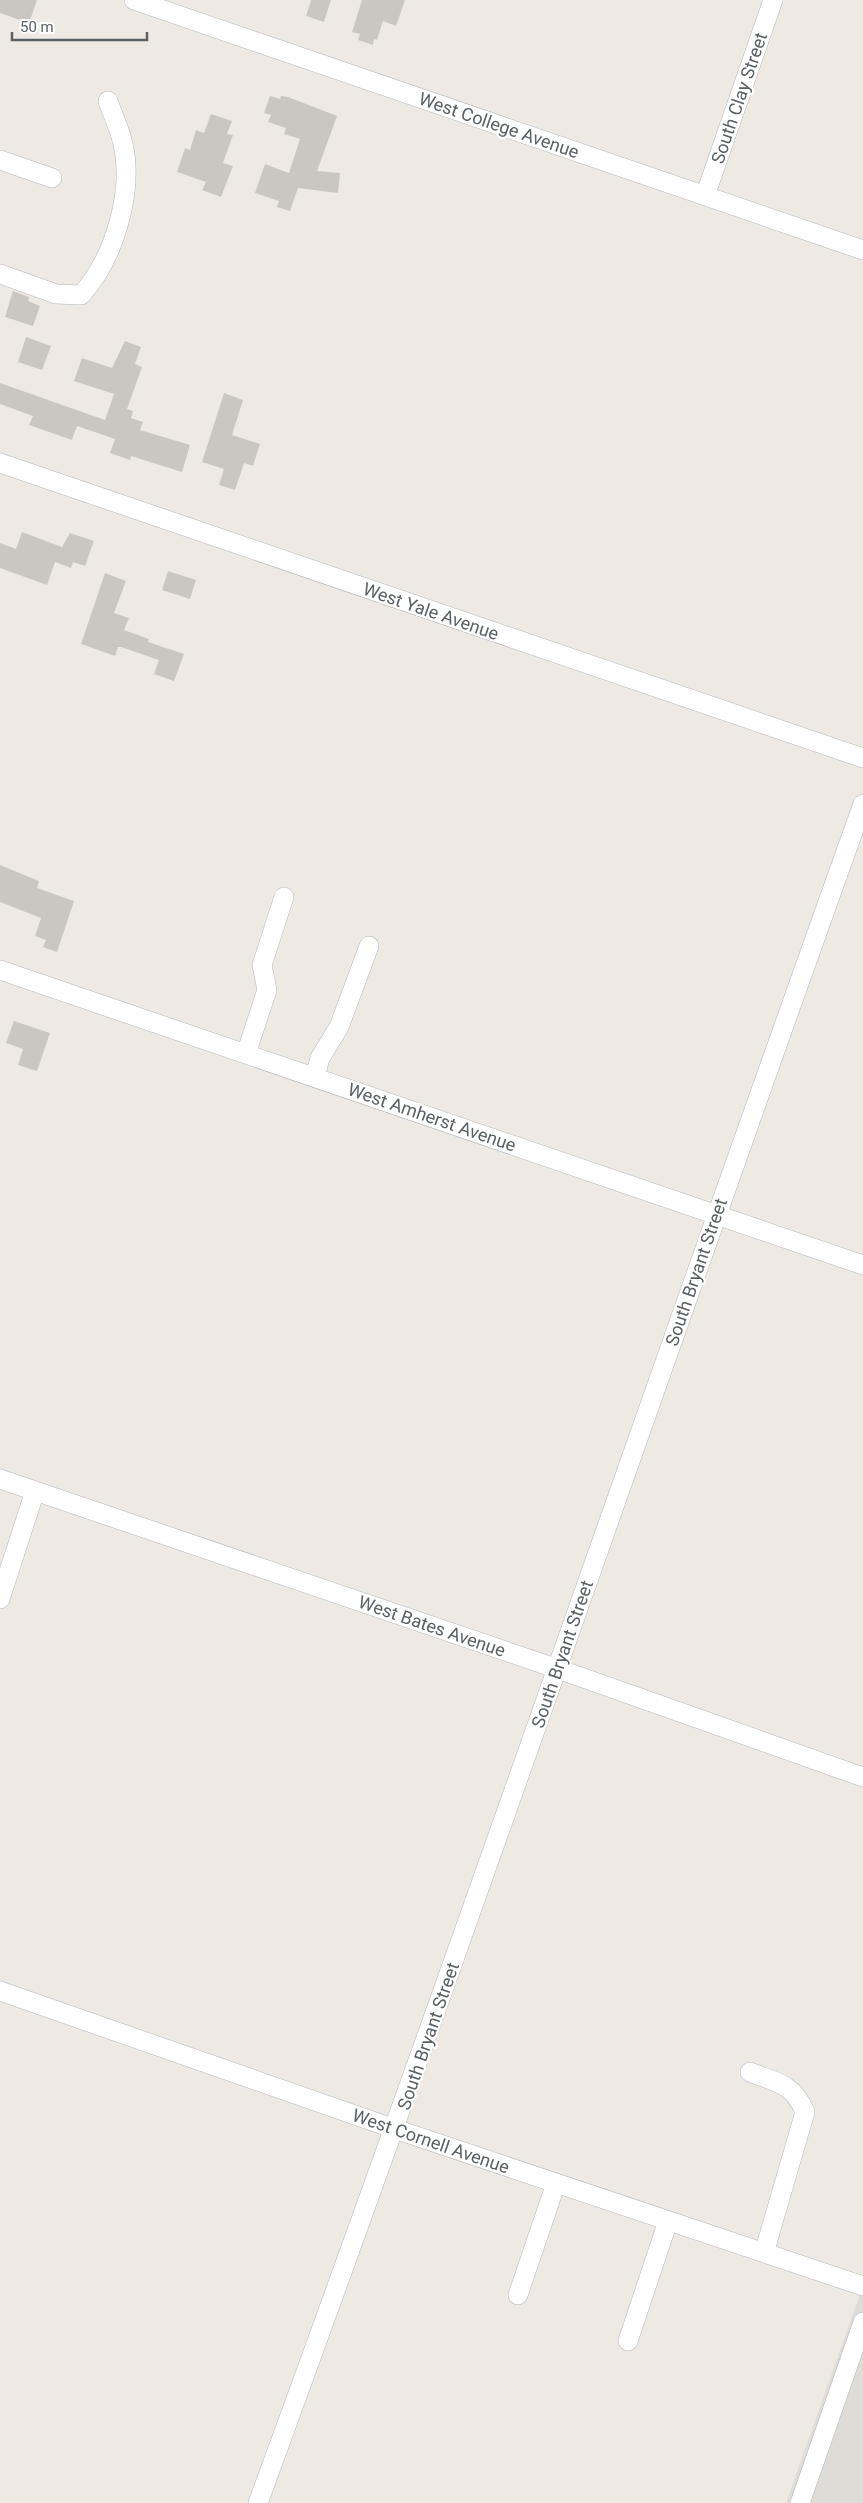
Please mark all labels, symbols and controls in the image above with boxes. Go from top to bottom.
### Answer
scale bar [12,10,148,42]
text: 50 m [20,18,54,36]
street label: South Clay Street [707,30,771,166]
street label: West College Avenue [416,88,582,162]
street label: West Yale Avenue [360,578,502,644]
street label: West Amherst Avenue [345,1078,519,1156]
street label: South Bryant Street [661,1195,731,1348]
street label: South Bryant Street [527,1577,597,1730]
street label: West Bates Avenue [356,1591,508,1661]
street label: South Bryant Street [393,1959,463,2112]
street label: West Cornell Avenue [350,2104,512,2178]

